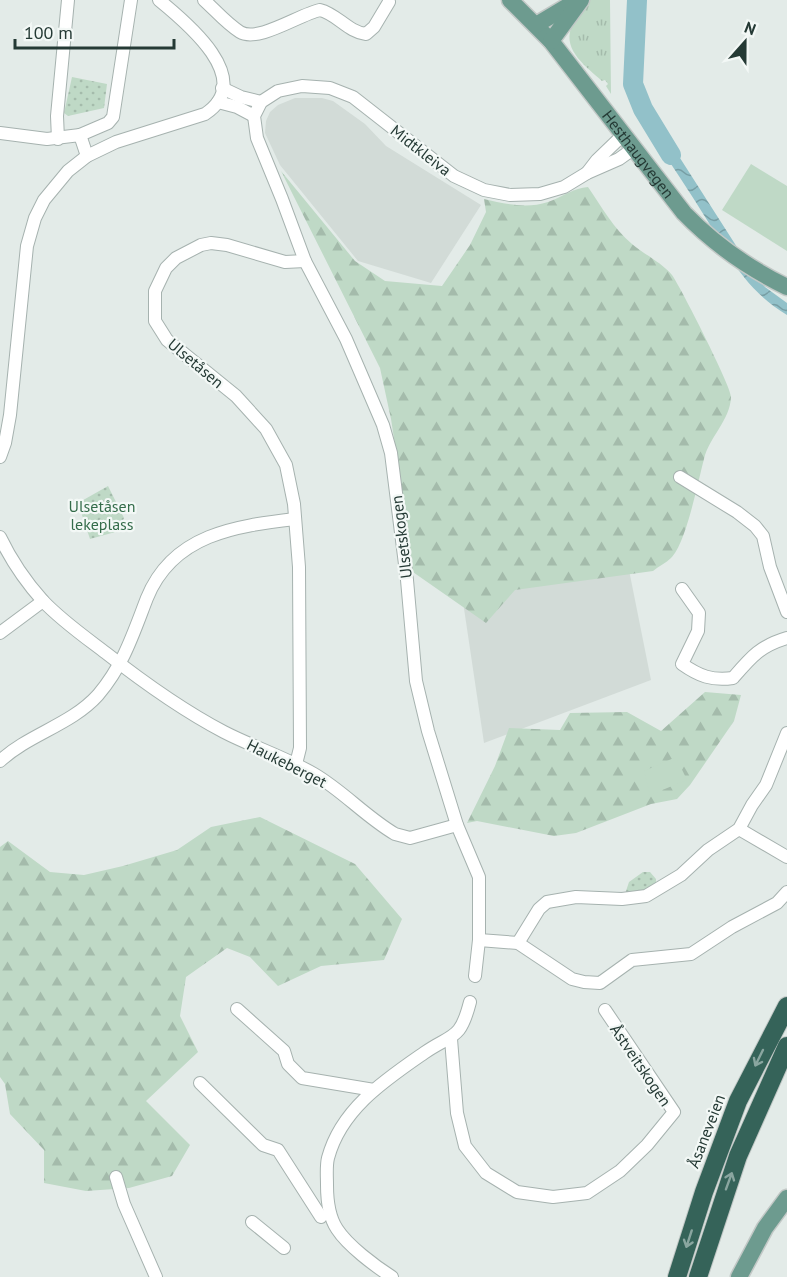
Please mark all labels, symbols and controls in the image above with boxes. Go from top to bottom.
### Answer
scale bar [15,12,174,50]
north arrow [715,12,775,72]
text: N [742,17,759,39]
text: 100 m [24,21,73,44]
street label: Hesthaugvegen [598,106,679,202]
street label: Midtkleiva [387,120,455,180]
street label: Ulsetåsen [164,334,228,392]
street label: Ulsetskogen [386,494,416,580]
park label: Ulsetåsen lekeplass [69,496,135,534]
street label: Haukeberget [244,734,331,792]
street label: Åstveitskogen [606,1020,676,1110]
one-way arrow [753,1048,765,1066]
street label: Åsaneveien [683,1091,729,1171]
one-way arrow [724,1173,735,1191]
one-way arrow [682,1229,693,1248]

